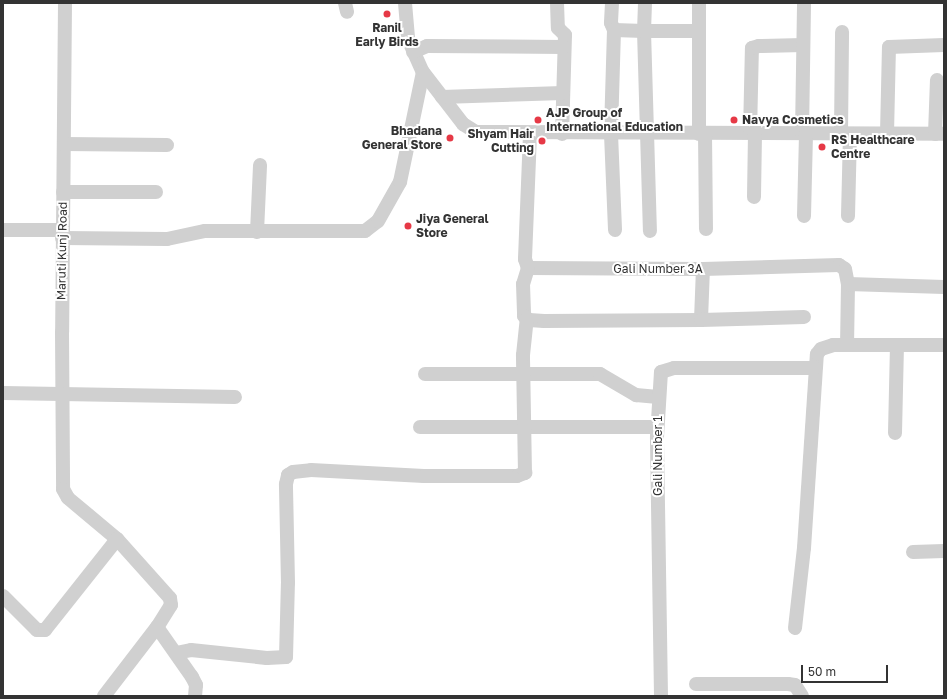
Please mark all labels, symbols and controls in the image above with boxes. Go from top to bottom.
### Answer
marker: Ranil Early Birds [382,9,392,19]
place label: Ranil Early Birds [355,21,419,49]
place label: AJP Group of International Education [546,106,683,134]
place label: Navya Cosmetics [742,113,844,127]
marker: AJP Group of International Education [533,115,543,125]
marker: Navya Cosmetics [729,115,739,125]
place label: Bhadana General Store [362,124,442,152]
place label: Shyam Hair Cutting [468,127,534,155]
marker: Bhadana General Store [445,133,455,143]
place label: RS Healthcare Centre [831,133,915,161]
marker: Shyam Hair Cutting [537,136,547,146]
marker: RS Healthcare Centre [816,141,828,153]
street label: Maruti Kunj Road [54,202,70,300]
place label: Jiya General Store [416,212,489,240]
marker: Jiya General Store [403,221,413,231]
street label: Gali Number 3A [613,262,703,276]
street label: Gali Number 1 [651,416,665,496]
scale bar [803,657,890,683]
text: 50 m [808,664,836,679]

